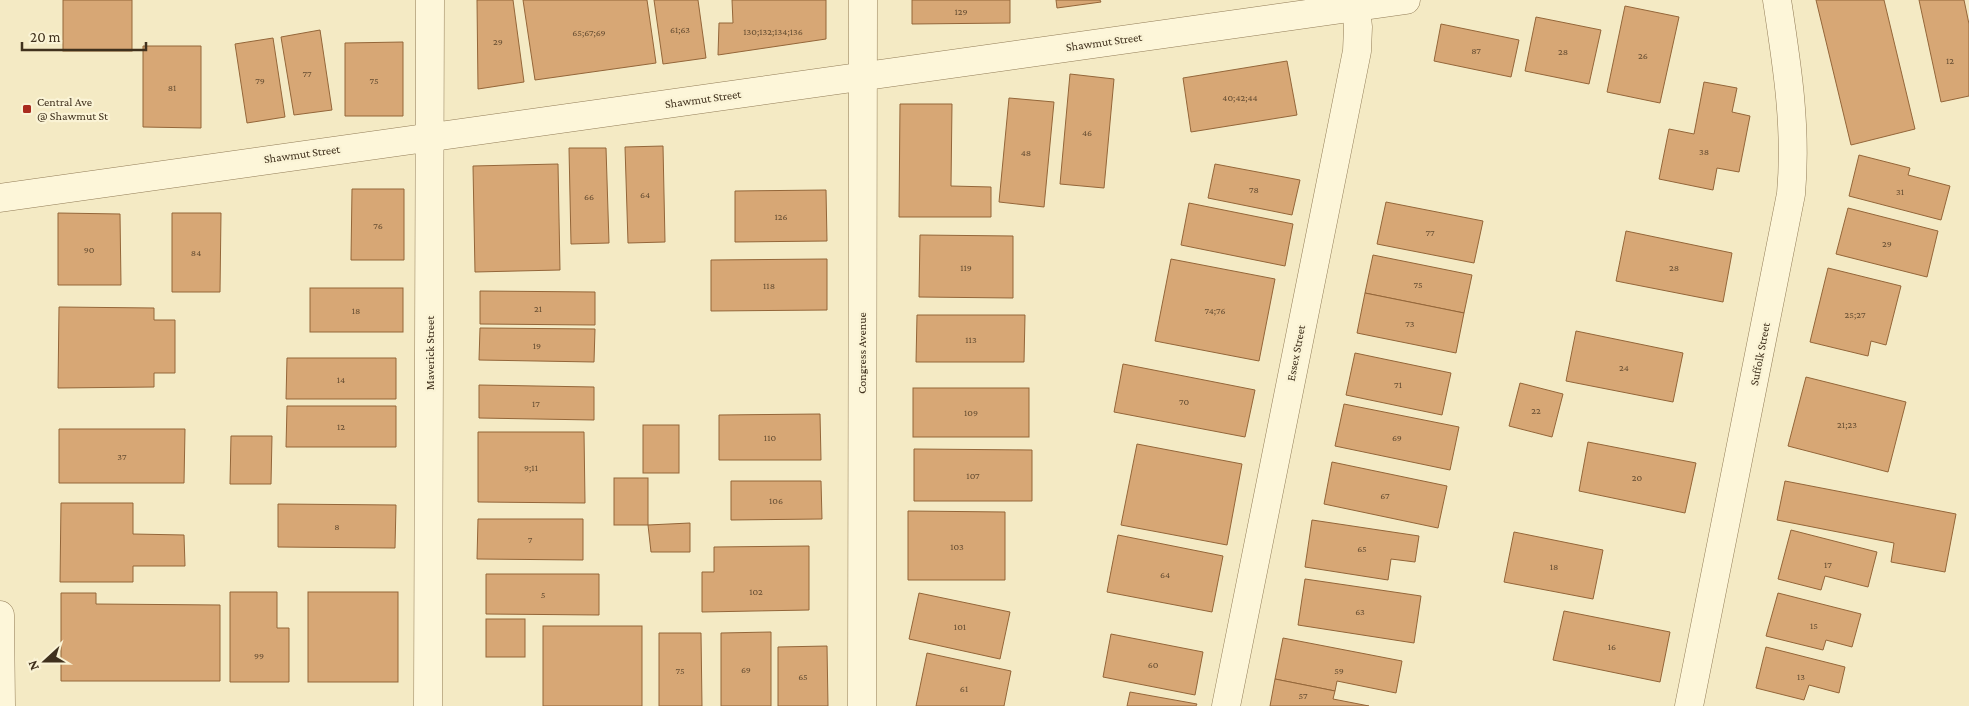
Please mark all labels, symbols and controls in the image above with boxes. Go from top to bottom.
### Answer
house number: 129 [954,6,968,17]
scale bar [22,20,146,52]
house number: 61;63 [670,24,690,35]
house number: 130;132;134;136 [743,26,803,37]
house number: 65;67;69 [572,27,606,38]
text: 20 m [30,29,61,45]
street label: Shawmut Street [1065,30,1144,54]
house number: 29 [493,36,503,47]
house number: 87 [1471,45,1481,56]
house number: 28 [1558,46,1568,57]
house number: 26 [1638,50,1648,61]
house number: 12 [1946,55,1954,66]
house number: 77 [302,68,312,79]
house number: 79 [255,75,265,86]
house number: 75 [369,75,379,86]
house number: 81 [168,82,176,93]
street label: Shawmut Street [664,87,743,111]
house number: 40;42;44 [1222,92,1258,103]
place label: Central Ave @ Shawmut St [37,95,109,123]
marker: Central Ave @ Shawmut St [21,103,33,115]
house number: 46 [1082,127,1092,138]
street label: Shawmut Street [263,142,342,166]
house number: 38 [1699,146,1709,157]
house number: 48 [1021,147,1031,158]
house number: 78 [1249,184,1259,195]
house number: 31 [1896,186,1904,197]
house number: 64 [640,189,650,200]
house number: 66 [584,191,594,202]
house number: 126 [774,211,788,222]
house number: 76 [373,220,383,231]
house number: 77 [1425,227,1435,238]
house number: 29 [1882,238,1892,249]
house number: 90 [84,244,95,255]
house number: 84 [191,247,201,258]
house number: 119 [960,262,972,273]
house number: 28 [1669,262,1679,273]
house number: 75 [1413,279,1423,290]
house number: 118 [763,280,775,291]
house number: 21 [534,303,542,314]
house number: 18 [352,305,360,316]
house number: 74;76 [1204,305,1226,316]
house number: 25;27 [1845,309,1866,320]
street label: Congress Avenue [855,312,869,394]
street label: Maverick Street [423,315,437,390]
house number: 73 [1405,318,1415,329]
street label: Suffolk Street [1747,320,1773,387]
street label: Essex Street [1284,323,1309,382]
house number: 113 [965,334,977,345]
house number: 19 [533,340,541,351]
house number: 24 [1619,362,1629,373]
house number: 14 [337,374,345,385]
house number: 71 [1394,379,1402,390]
house number: 70 [1179,396,1189,407]
house number: 17 [532,398,540,409]
house number: 22 [1531,405,1541,416]
house number: 109 [964,407,978,418]
house number: 21;23 [1837,419,1857,430]
house number: 12 [337,421,345,432]
house number: 110 [764,432,776,443]
house number: 69 [1392,432,1402,443]
house number: 37 [117,451,127,462]
house number: 9;11 [524,462,538,473]
house number: 107 [966,470,980,481]
house number: 20 [1632,472,1643,483]
house number: 67 [1380,490,1390,501]
house number: 106 [769,495,783,506]
house number: 8 [334,521,340,532]
house number: 7 [528,534,533,545]
house number: 103 [950,541,964,552]
house number: 65 [1357,543,1367,554]
house number: 17 [1824,559,1832,570]
house number: 18 [1550,561,1558,572]
house number: 64 [1160,569,1170,580]
house number: 102 [749,586,763,597]
house number: 5 [541,589,546,600]
house number: 63 [1355,606,1365,617]
house number: 15 [1810,620,1818,631]
house number: 101 [954,621,966,632]
north arrow [20,636,70,686]
house number: 16 [1608,641,1616,652]
house number: 99 [254,650,264,661]
text: N [24,658,42,673]
house number: 60 [1148,659,1159,670]
house number: 69 [741,664,751,675]
house number: 75 [675,665,685,676]
house number: 59 [1334,665,1344,676]
house number: 65 [798,671,808,682]
house number: 13 [1797,671,1805,682]
house number: 61 [960,683,968,694]
house number: 57 [1298,690,1308,701]

